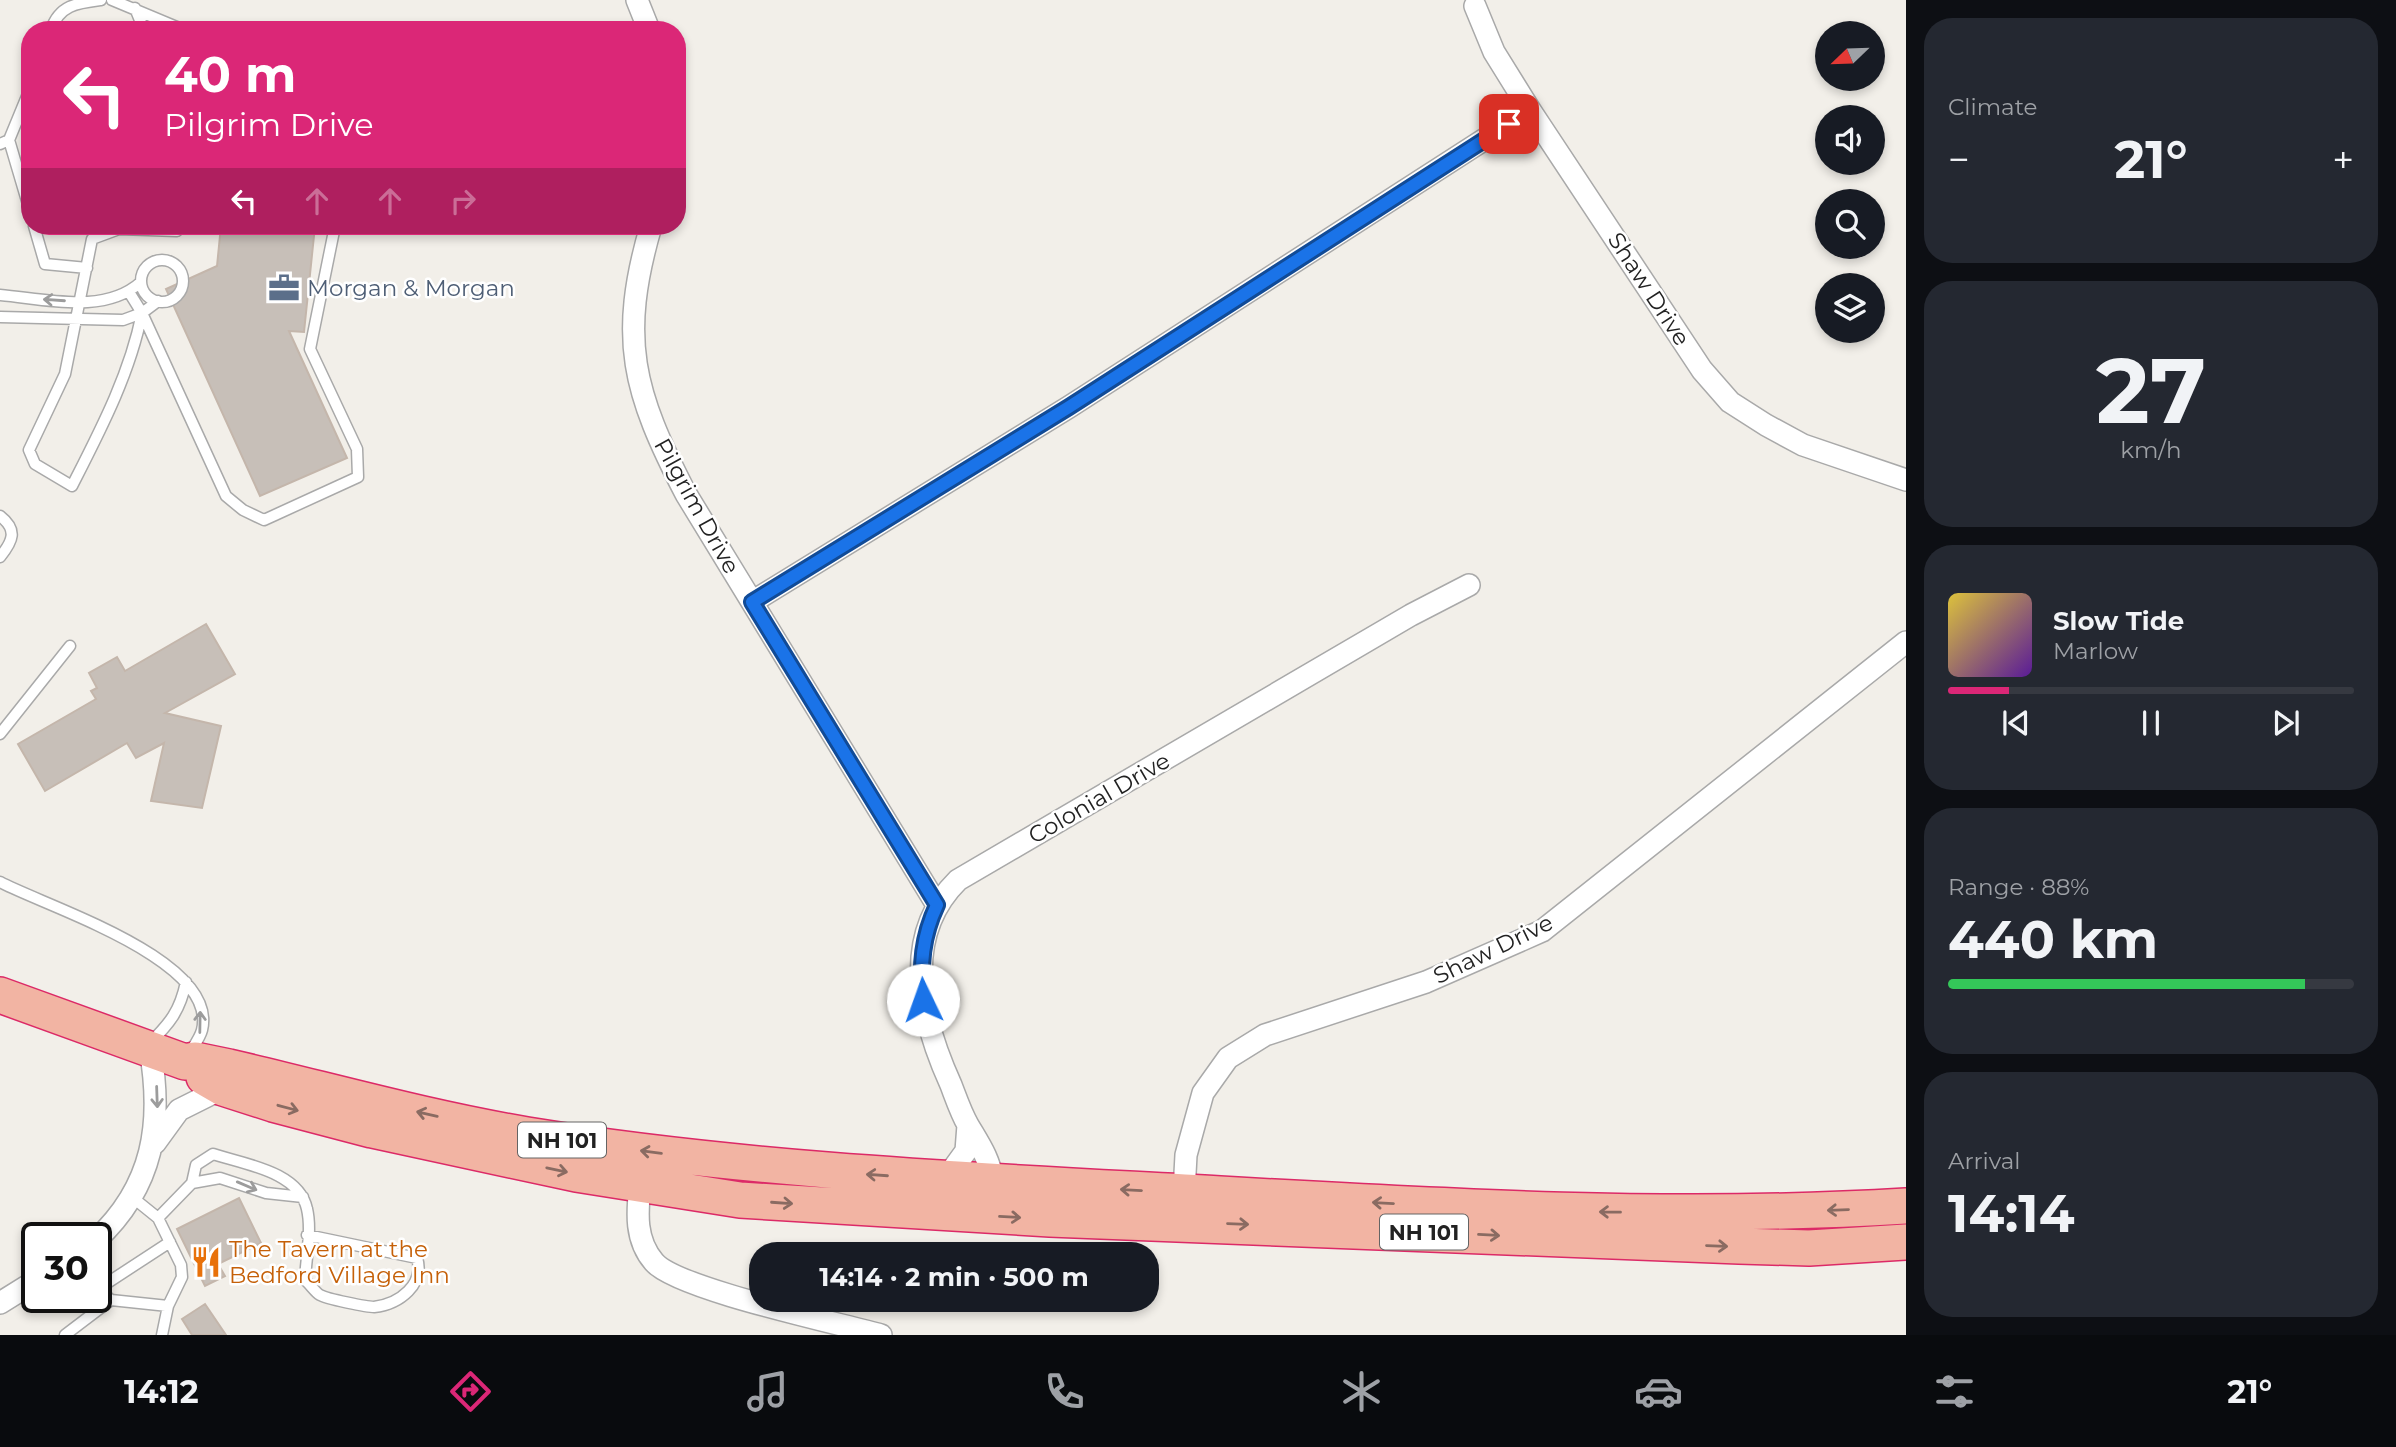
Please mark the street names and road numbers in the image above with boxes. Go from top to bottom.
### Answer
street label: Shaw Drive [1602,227,1696,351]
street label: Pilgrim Drive [648,433,746,579]
street label: Colonial Drive [1023,746,1175,850]
street label: Shaw Drive [1429,908,1557,990]
road number: NH 101 [518,1122,606,1158]
road number: NH 101 [1380,1214,1468,1250]

